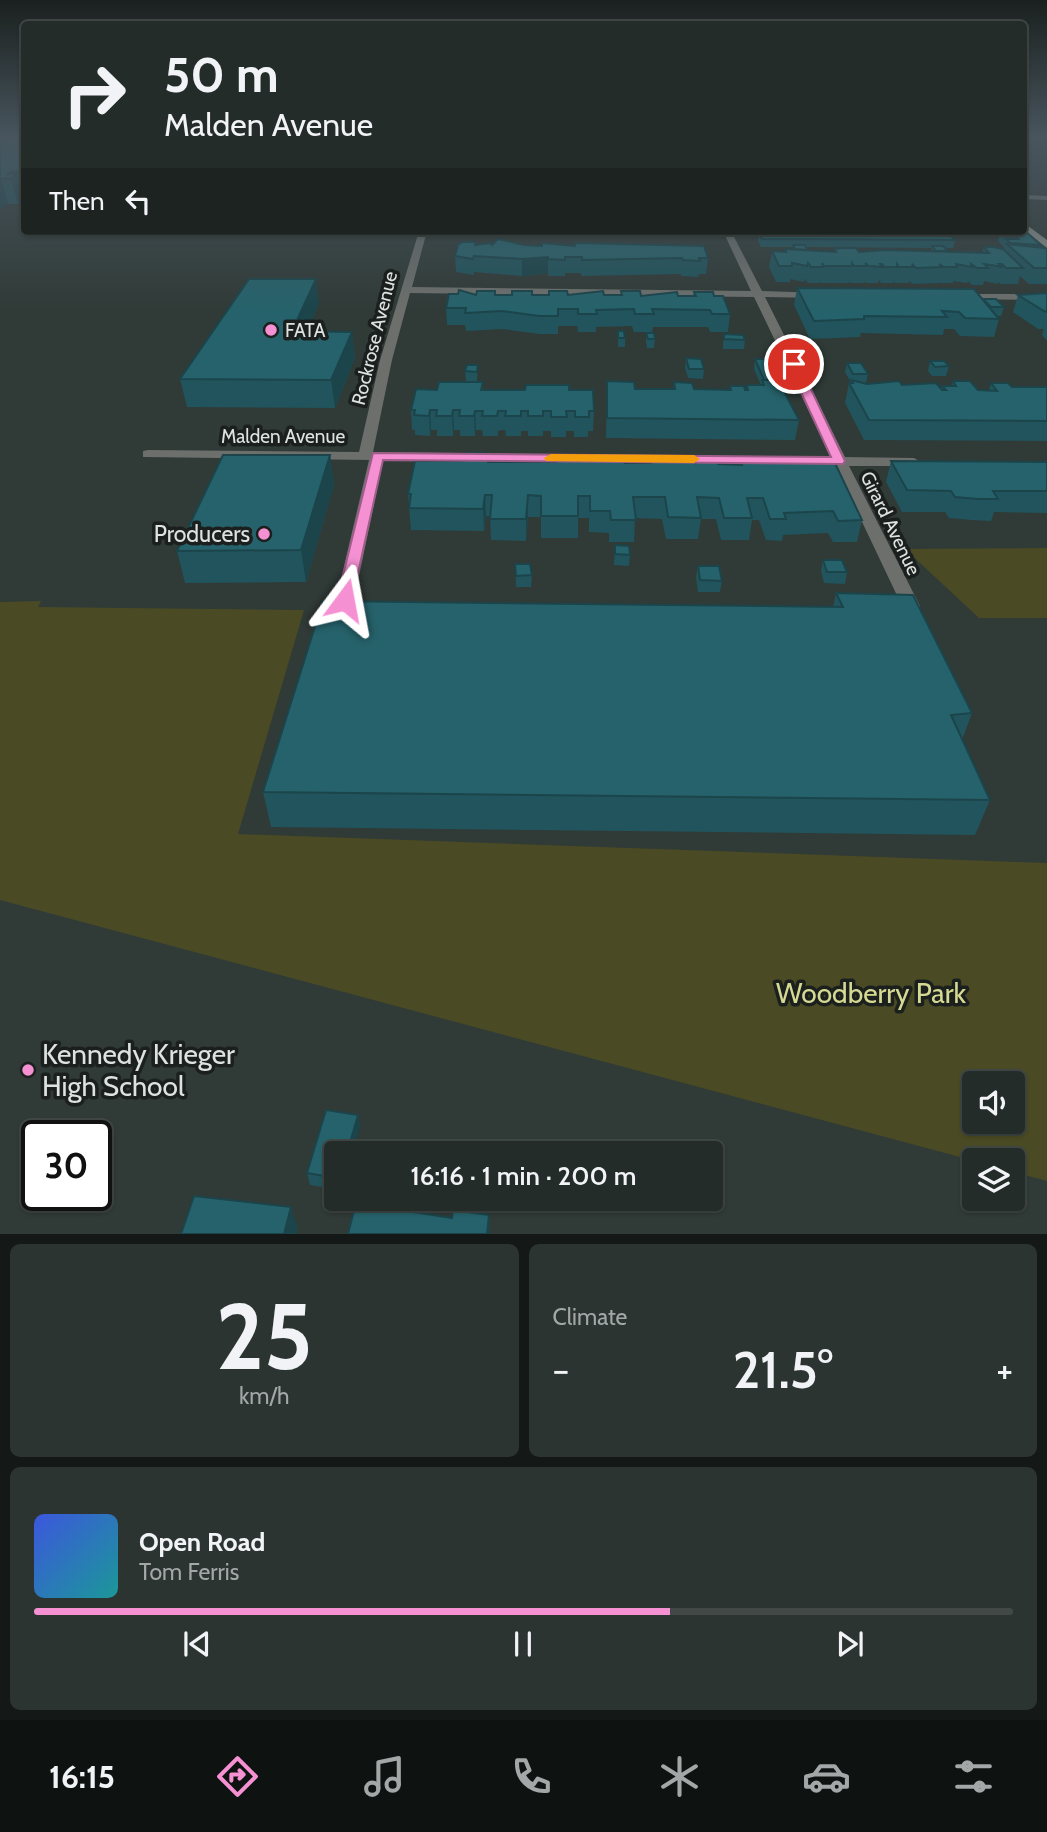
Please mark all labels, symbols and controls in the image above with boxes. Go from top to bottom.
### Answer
text: 50 m [164,45,279,104]
icon: right [49,49,140,140]
text: Malden Avenue [164,105,373,144]
icon: left [119,182,157,220]
text: Then [49,185,105,217]
street label: Rockrose Avenue [347,269,402,407]
place label: FATA [285,319,326,342]
marker: FATA [263,322,279,338]
pin [764,334,824,394]
icon: arrive [775,345,813,383]
street label: Malden Avenue [221,425,345,448]
street label: Girard Avenue [856,468,926,579]
place label: Producers [154,520,250,548]
marker: Producers [256,526,272,542]
position arrow [308,563,382,637]
park label: Woodberry Park [776,976,967,1010]
place label: Kennedy Krieger High School [42,1037,235,1103]
marker: Kennedy Krieger High School [20,1062,36,1078]
map controls [962,1071,1025,1211]
button: sound [962,1071,1025,1134]
speed limit sign: 30 [21,1120,112,1211]
button: layers [962,1148,1025,1211]
text: 16:16 · 1 min · 200 m [411,1160,636,1192]
text: 25 [216,1281,313,1392]
text: Climate [553,1303,627,1331]
text: 21.5° [733,1338,833,1401]
text: − [553,1346,569,1393]
text: + [996,1346,1013,1393]
text: km/h [239,1382,289,1410]
text: Open Road [139,1526,265,1558]
text: Tom Ferris [139,1558,239,1586]
icon: previous [178,1625,216,1663]
icon: pause [504,1625,542,1663]
icon: next [831,1625,869,1663]
icon: directions [213,1752,262,1801]
icon: music [360,1752,409,1801]
icon: phone [507,1752,556,1801]
icon: climate [655,1752,704,1801]
icon: car [802,1752,851,1801]
icon: filters [949,1752,998,1801]
text: 16:15 [49,1757,115,1796]

